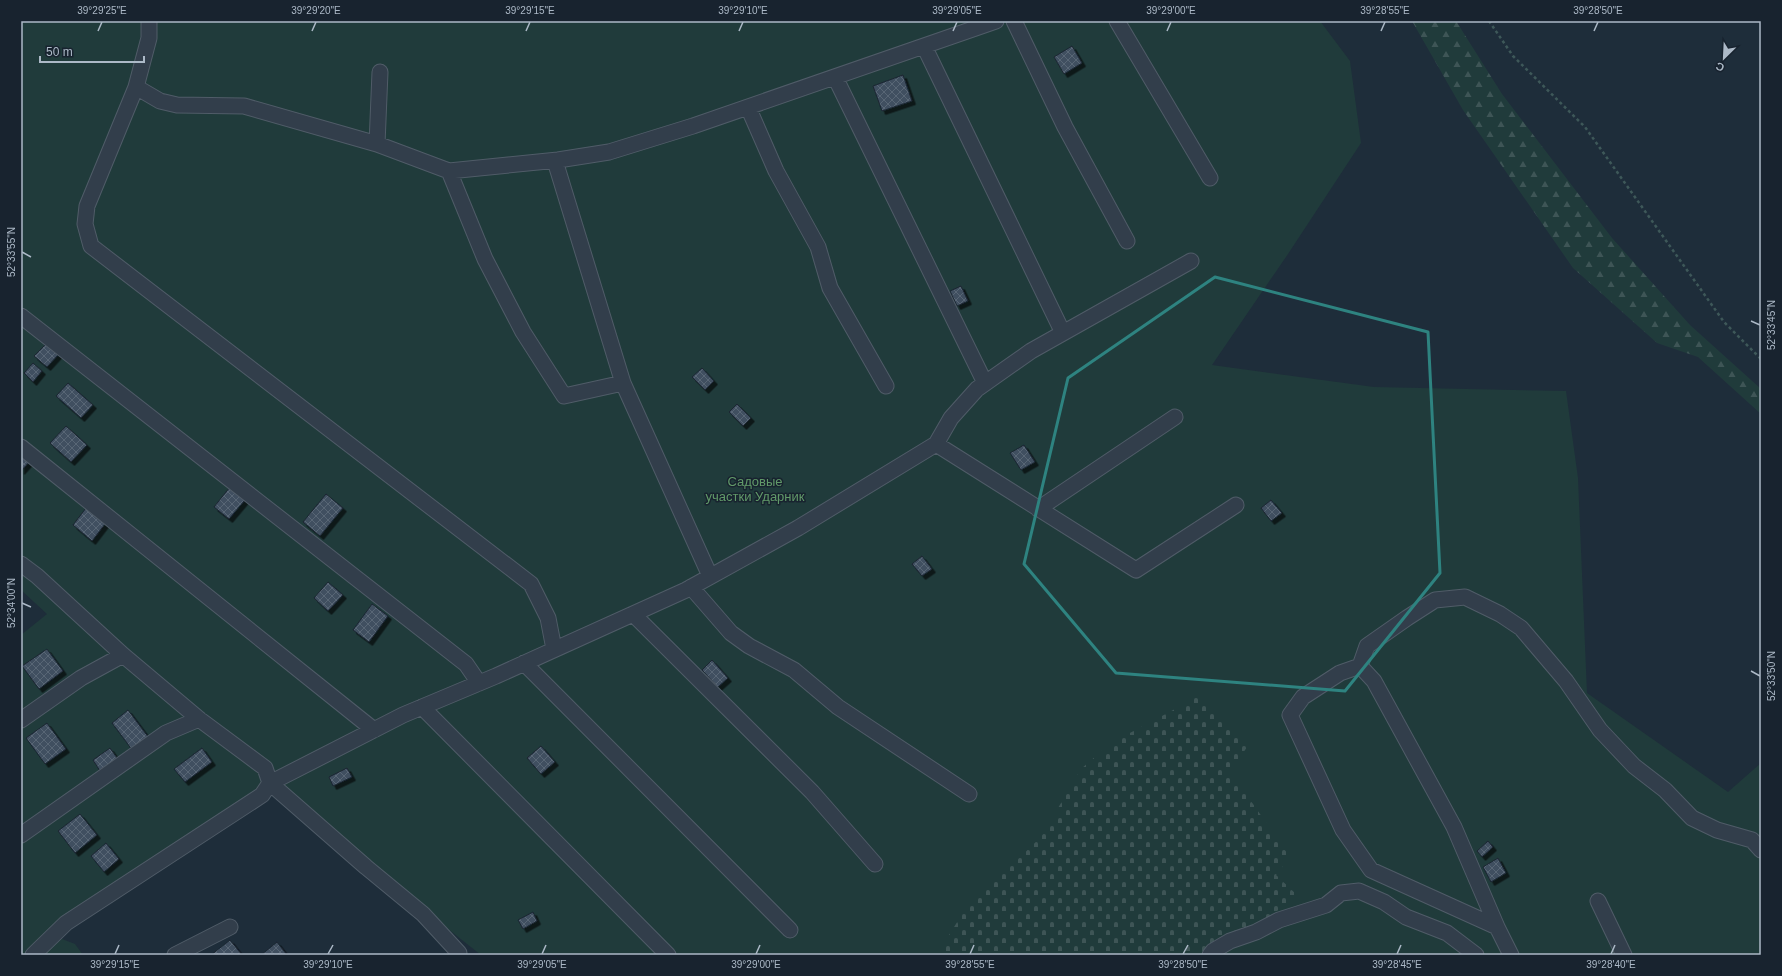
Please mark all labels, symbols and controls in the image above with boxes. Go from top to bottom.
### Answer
text: 39°29'25"E [77,5,127,16]
text: 39°29'20"E [291,5,341,16]
text: 39°29'15"E [505,5,555,16]
text: 39°29'10"E [718,5,768,16]
text: 39°29'05"E [932,5,982,16]
text: 39°29'00"E [1146,5,1196,16]
text: 39°28'55"E [1360,5,1410,16]
text: 39°28'50"E [1573,5,1623,16]
scale bar [40,38,144,64]
north arrow [1704,38,1744,78]
text: 50 m [46,45,73,59]
text: С [1714,60,1726,74]
text: 52°33'55"N [6,227,17,277]
text: 52°33'45"N [1766,300,1777,350]
park label: Садовые участки Ударник [706,474,805,504]
text: 52°34'00"N [6,578,17,628]
text: 52°33'50"N [1766,651,1777,701]
text: 39°29'15"E [90,959,140,970]
text: 39°29'10"E [303,959,353,970]
text: 39°29'05"E [517,959,567,970]
text: 39°29'00"E [731,959,781,970]
text: 39°28'55"E [945,959,995,970]
text: 39°28'50"E [1158,959,1208,970]
text: 39°28'45"E [1372,959,1422,970]
text: 39°28'40"E [1586,959,1636,970]

